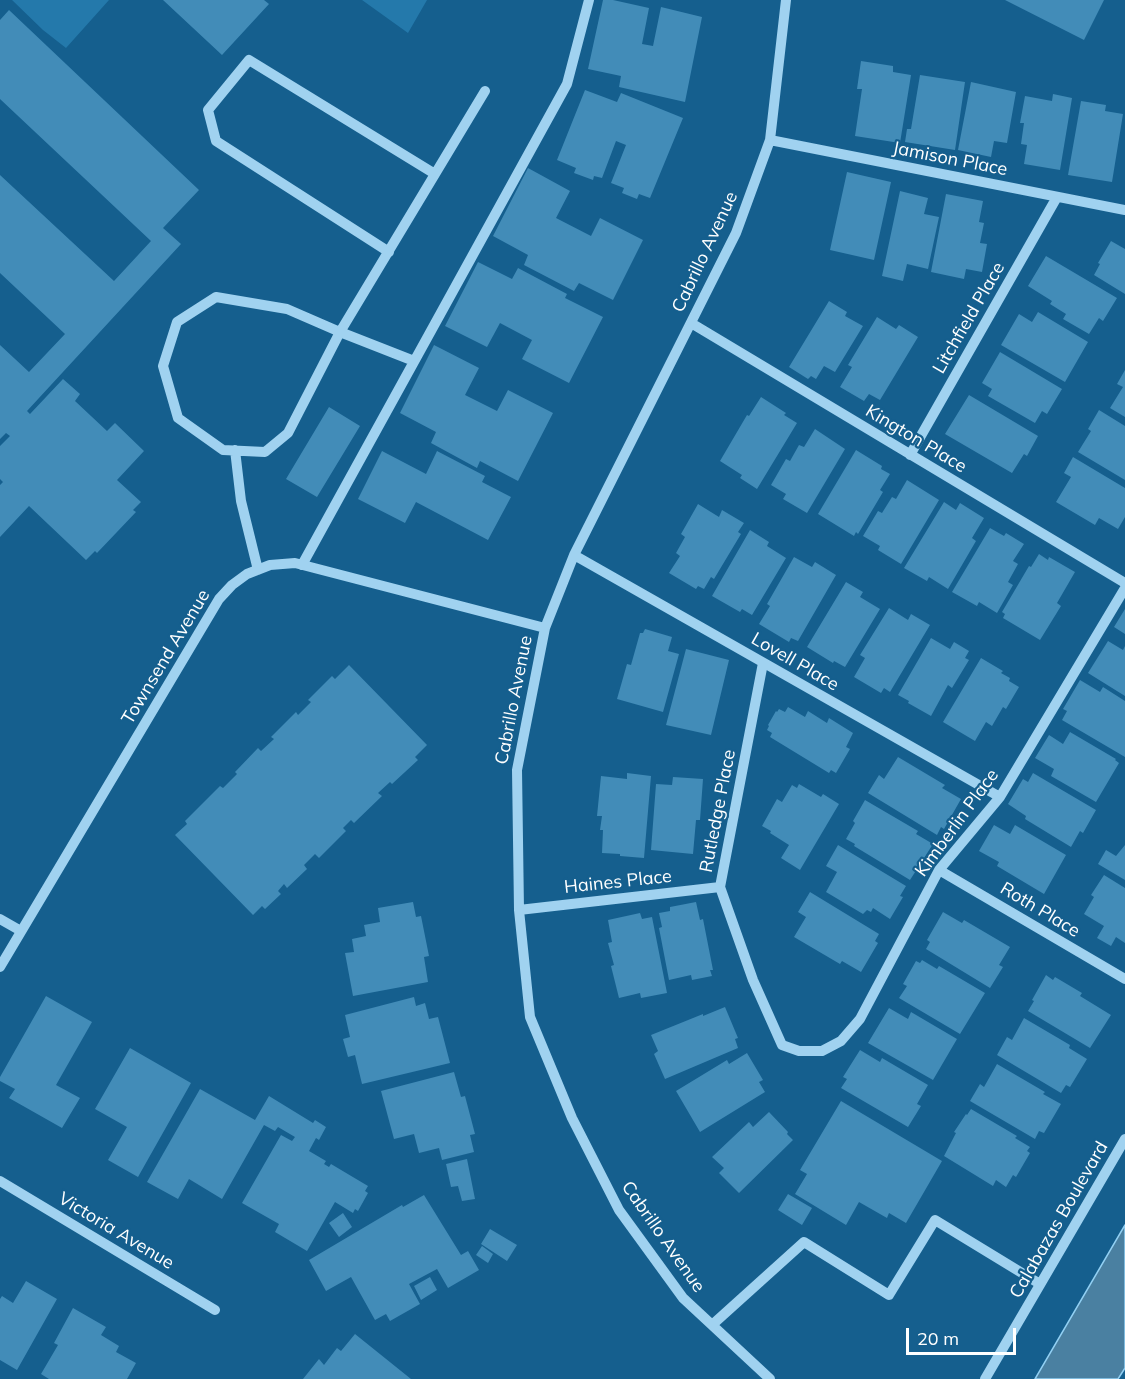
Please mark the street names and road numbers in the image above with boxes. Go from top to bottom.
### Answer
street label: Jamison Place [891,137,1009,181]
street label: Cabrillo Avenue [668,188,742,316]
street label: Litchfield Place [928,258,1010,378]
street label: Kington Place [862,400,970,478]
street label: Townsend Avenue [117,586,215,728]
street label: Lovell Place [747,628,843,696]
street label: Cabrillo Avenue [491,634,537,766]
street label: Rutledge Place [696,748,740,874]
street label: Kimberlin Place [911,765,1003,881]
street label: Haines Place [563,866,673,898]
street label: Roth Place [996,878,1084,942]
street label: Calabazas Boulevard [1005,1138,1113,1302]
street label: Cabrillo Avenue [617,1177,709,1297]
street label: Victoria Avenue [54,1188,178,1274]

